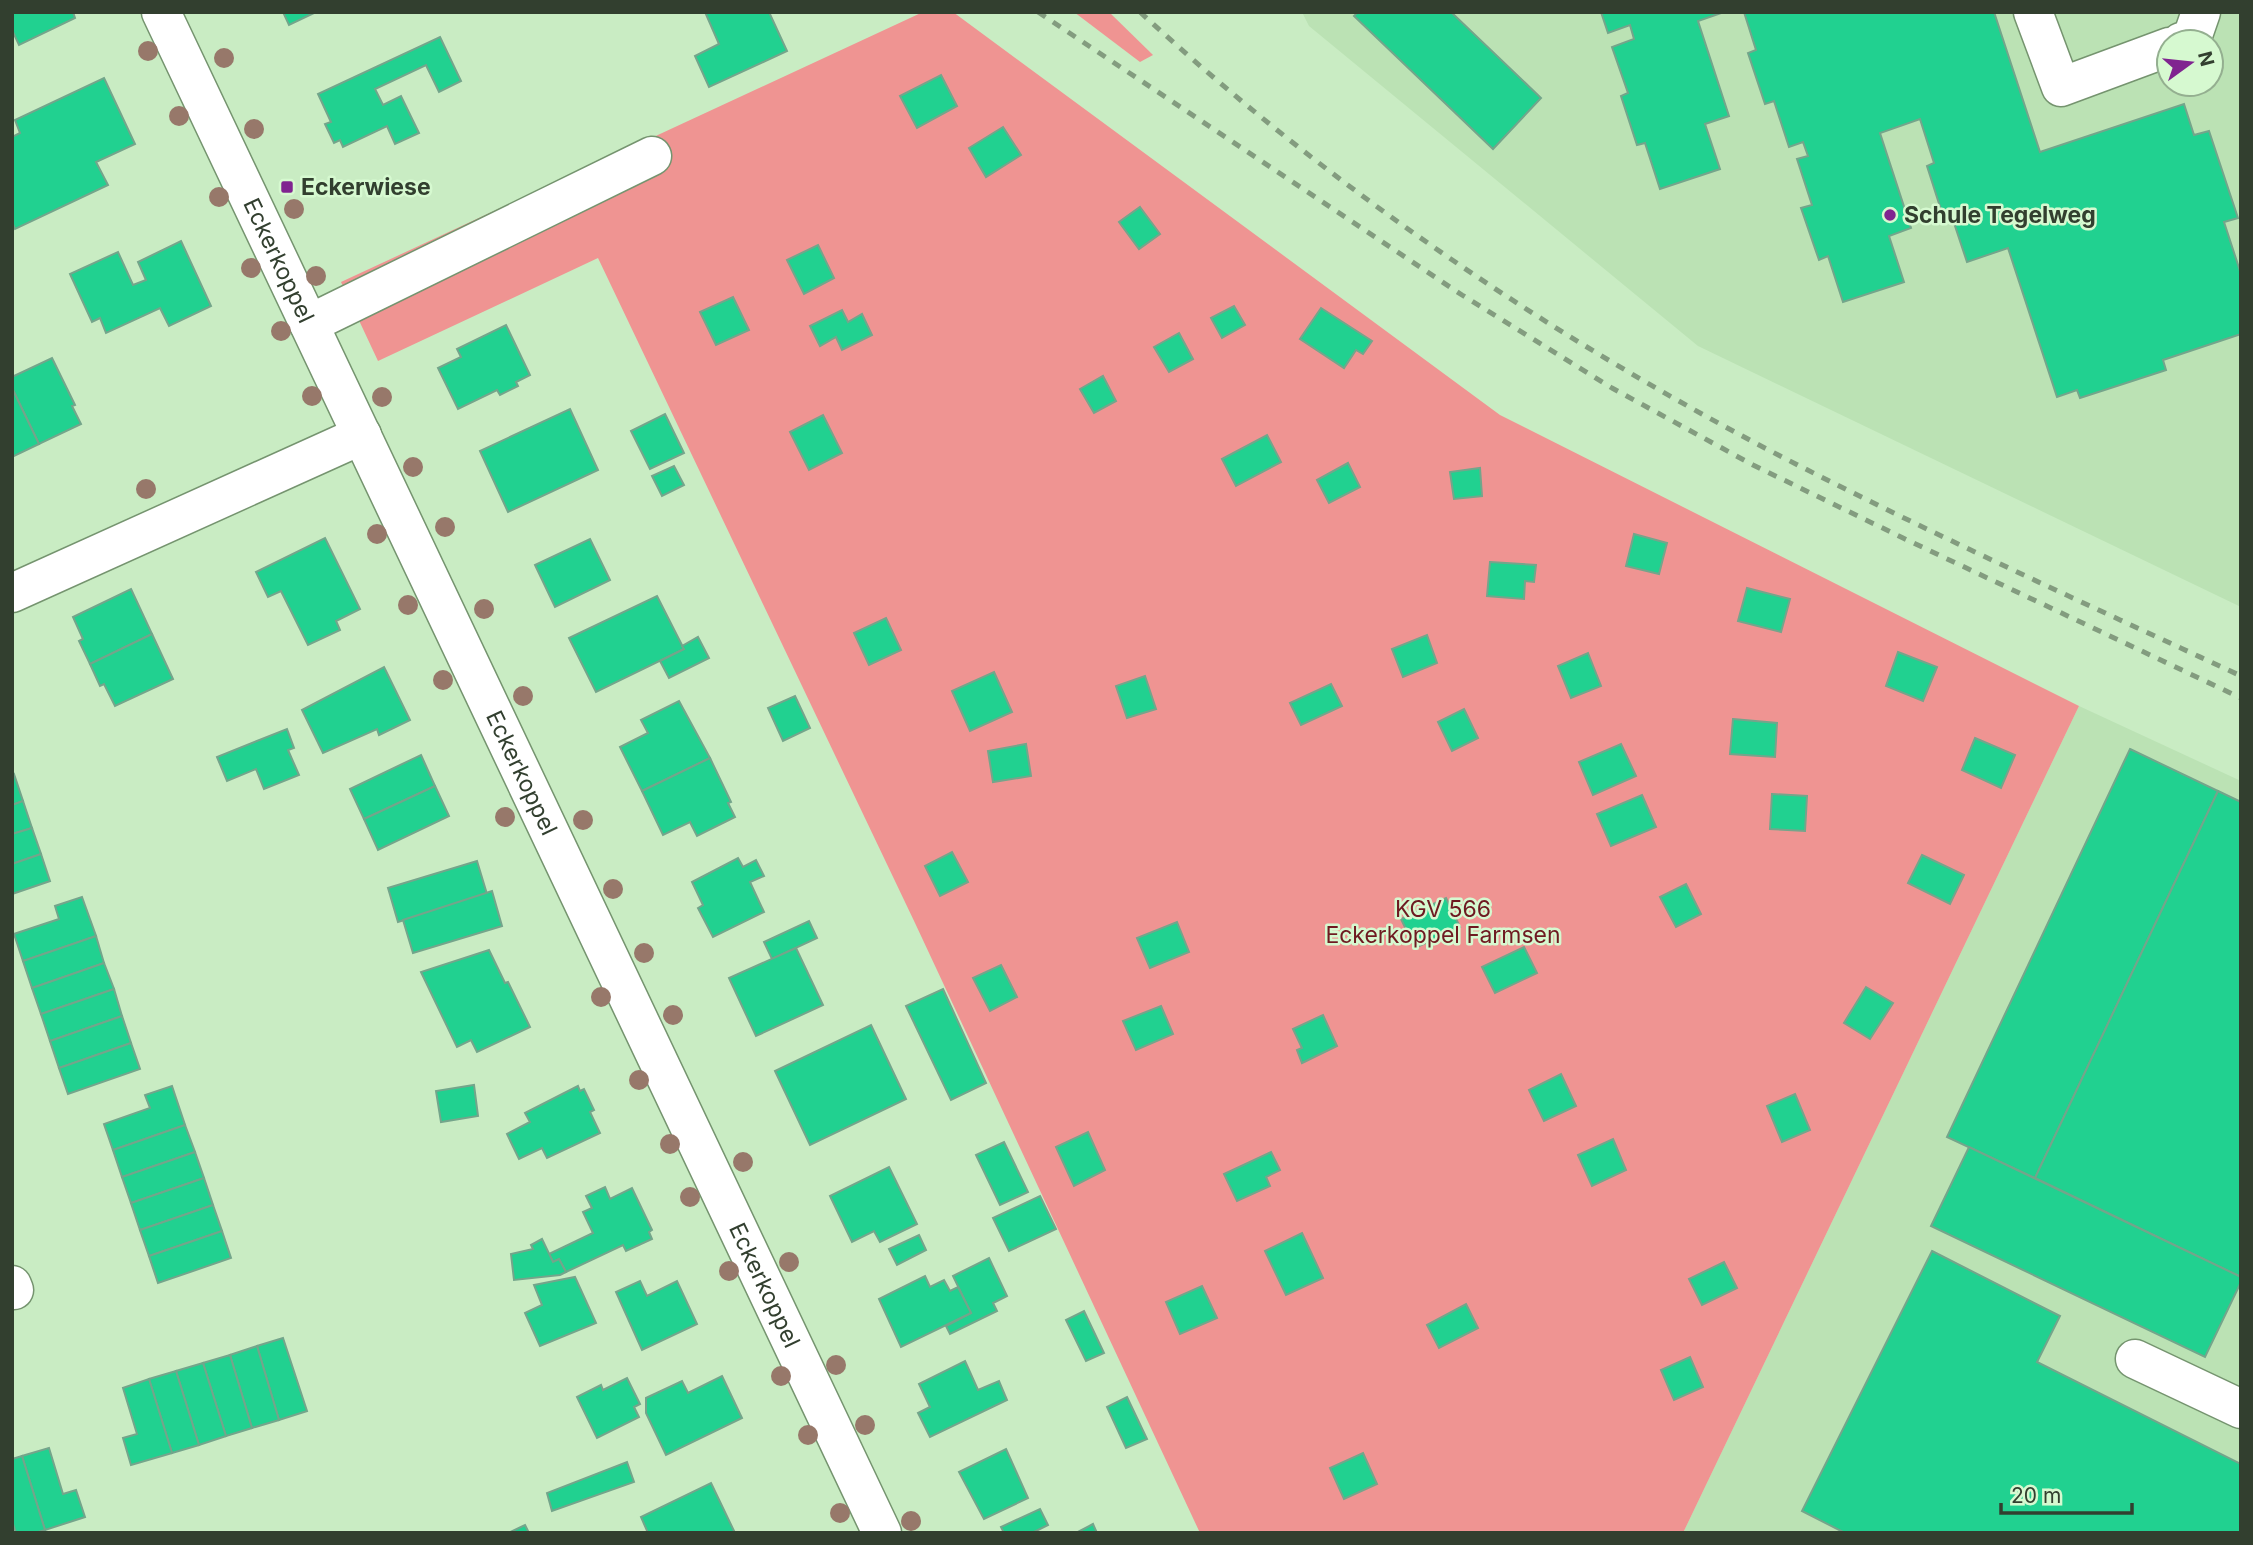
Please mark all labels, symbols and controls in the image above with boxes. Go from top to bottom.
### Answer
north arrow [2155,28,2225,98]
text: N [2193,49,2219,69]
place label: Eckerwiese [301,173,431,201]
marker: Eckerwiese [279,179,295,195]
street label: Eckerkoppel [237,194,320,327]
place label: Schule Tegelweg [1904,201,2096,229]
marker: Schule Tegelweg [1882,207,1898,223]
street label: Eckerkoppel [480,706,563,840]
park label: KGV 566 Eckerkoppel Farmsen [1325,895,1561,949]
street label: Eckerkoppel [723,1218,806,1352]
scale bar [2001,1472,2132,1516]
text: 20 m [2011,1483,2061,1508]

